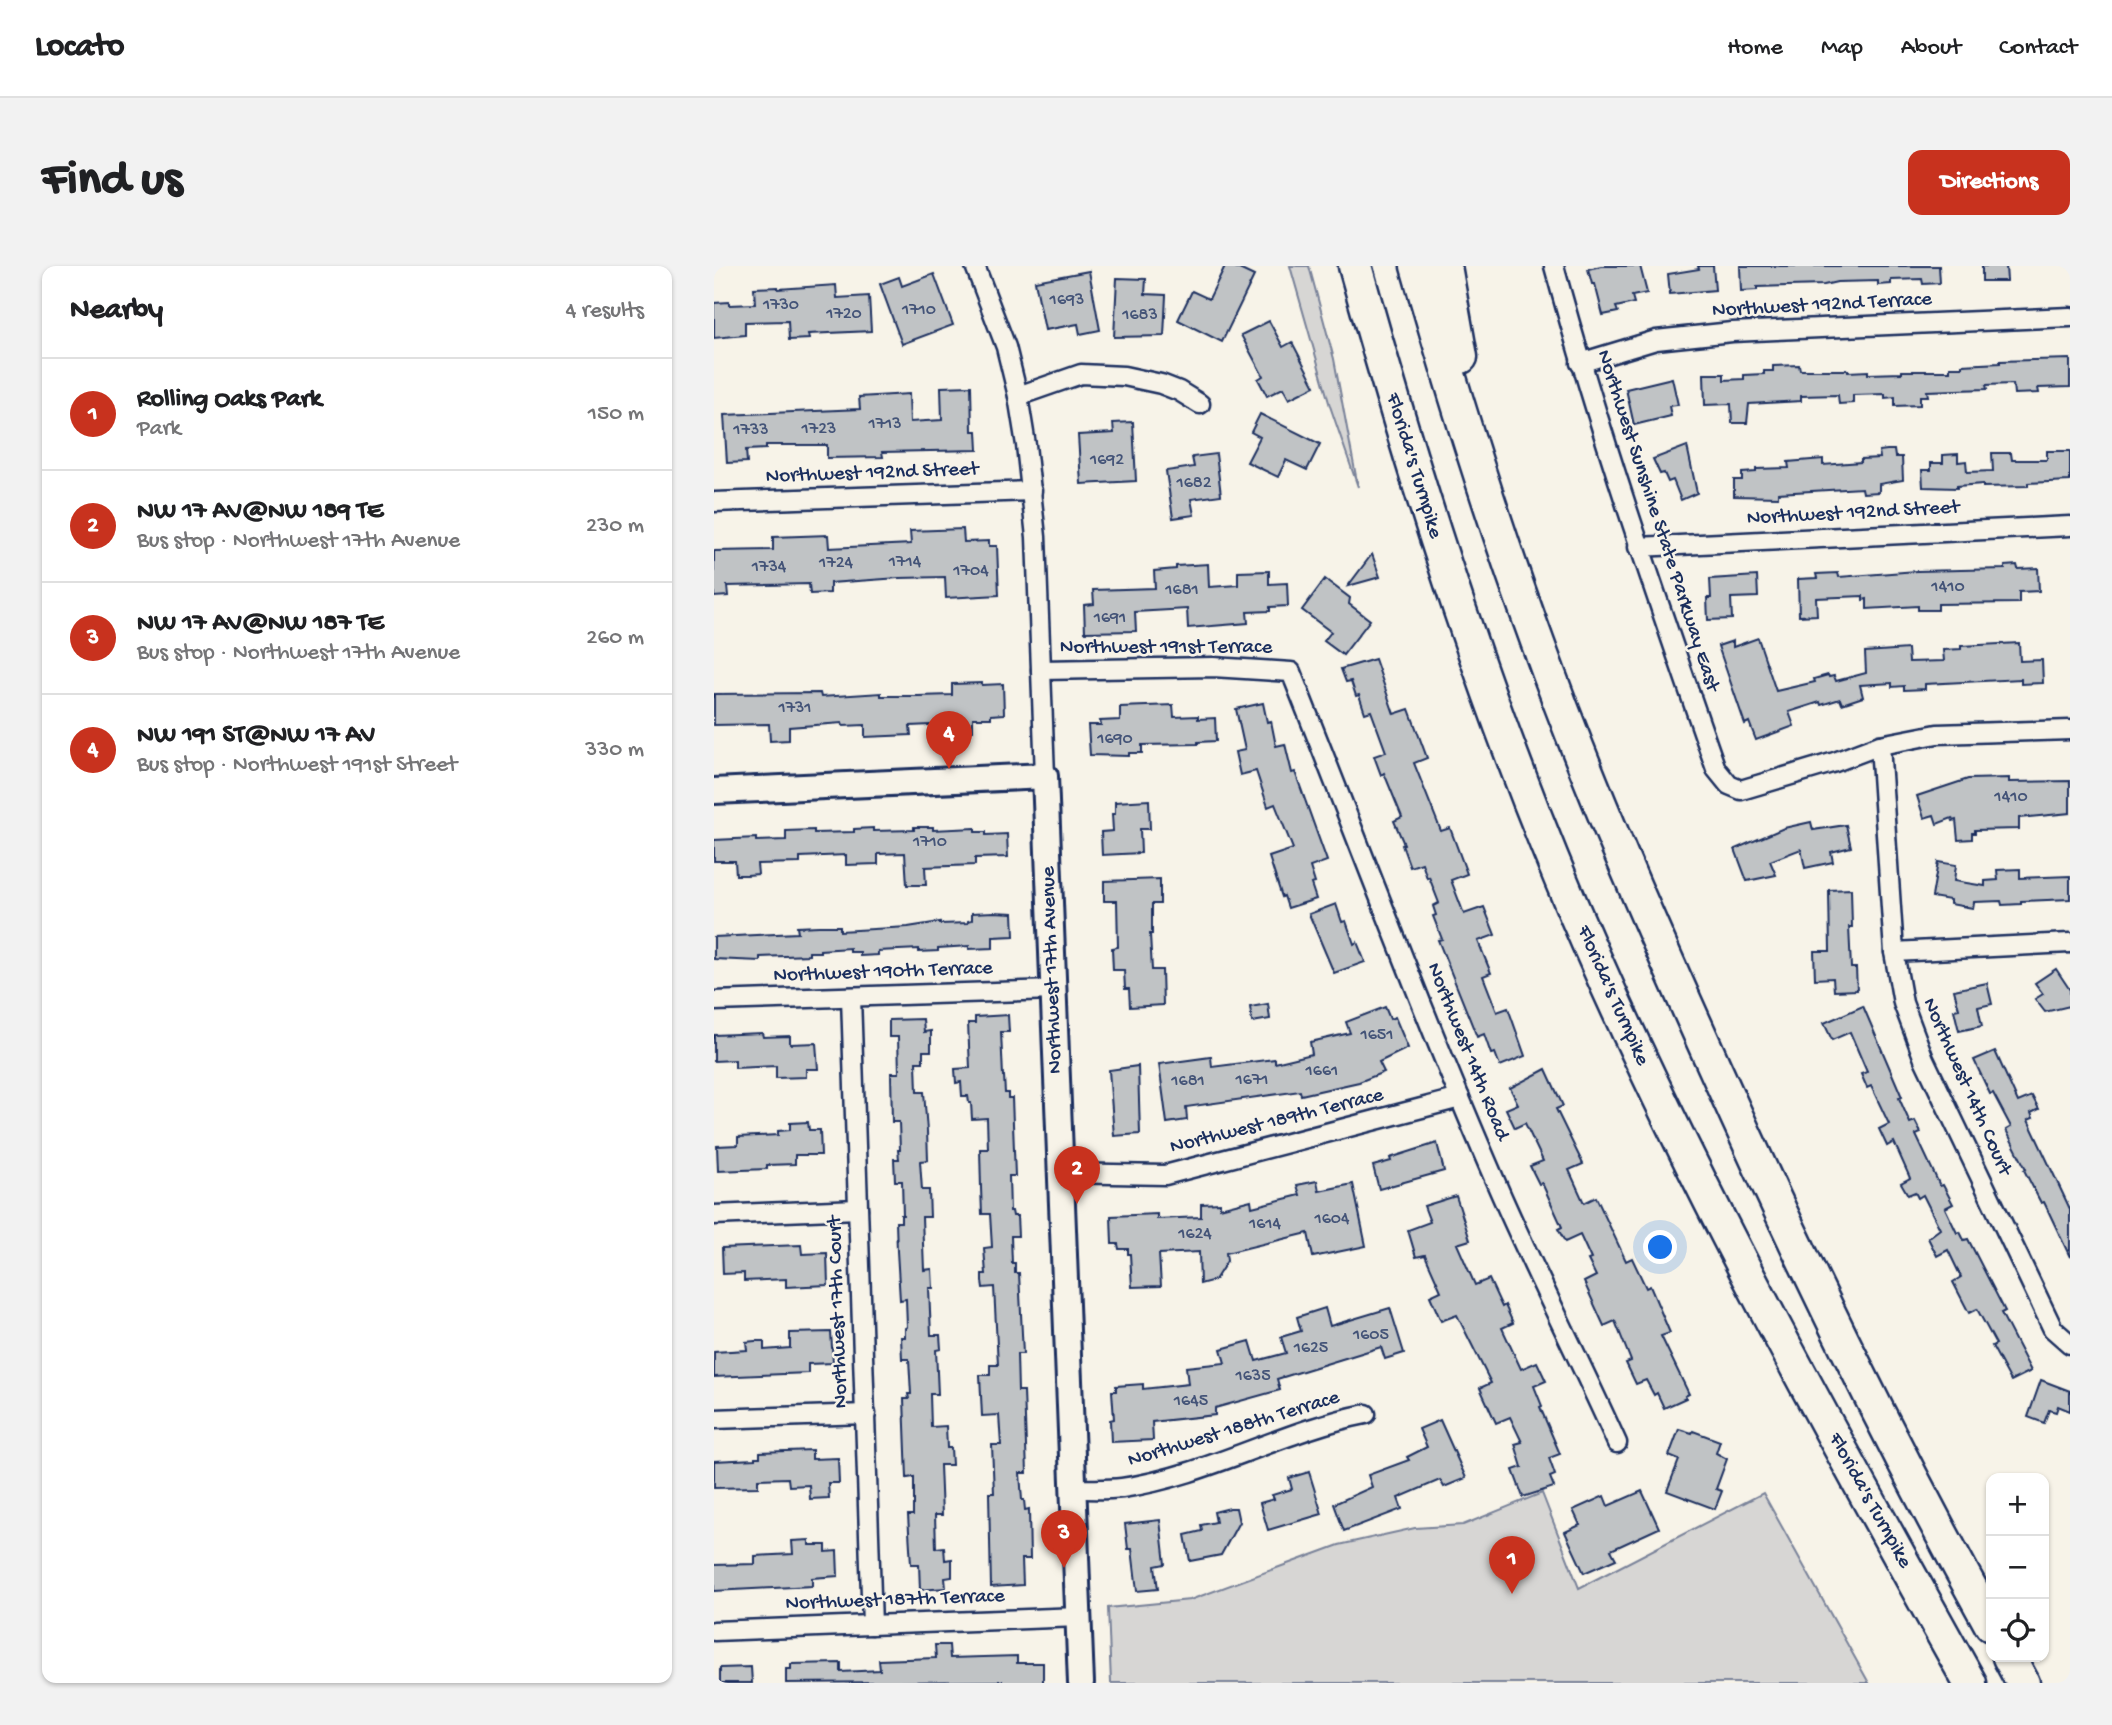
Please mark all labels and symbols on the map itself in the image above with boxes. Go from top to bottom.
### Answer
street label: Northwest 192nd Terrace [1711,288,1934,324]
house number: 1693 [1049,290,1084,311]
house number: 1730 [762,295,799,316]
house number: 1710 [901,300,936,321]
house number: 1720 [825,304,862,325]
house number: 1683 [1121,305,1158,326]
street label: Northwest Sunshine State Parkway East [1590,347,1725,697]
street label: Florida's Turnpike [1379,389,1447,543]
house number: 1713 [867,414,902,435]
house number: 1723 [801,419,836,440]
house number: 1733 [732,420,769,441]
house number: 1692 [1089,450,1124,471]
street label: Northwest 192nd Street [765,458,981,490]
house number: 1682 [1175,473,1212,494]
street label: Northwest 192nd Street [1746,496,1962,532]
house number: 1714 [888,552,922,573]
house number: 1724 [818,553,853,574]
house number: 1734 [751,557,787,578]
house number: 1704 [952,561,989,582]
house number: 1410 [1930,577,1965,598]
house number: 1681 [1164,580,1199,601]
house number: 1691 [1093,608,1126,629]
street label: Northwest 191st Terrace [1060,636,1273,661]
house number: 1731 [777,698,812,719]
pin: 4 [926,711,972,769]
house number: 1690 [1096,729,1133,750]
house number: 1410 [1993,787,2028,808]
house number: 1710 [912,832,947,853]
street label: Northwest 17th Avenue [1037,865,1069,1074]
street label: Florida's Turnpike [1570,921,1655,1071]
street label: Northwest 190th Terrace [773,957,994,989]
street label: Northwest 14th Road [1420,960,1515,1146]
street label: Northwest 14th Court [1916,994,2017,1182]
house number: 1651 [1359,1025,1394,1046]
house number: 1661 [1305,1061,1338,1082]
house number: 1671 [1234,1070,1269,1091]
house number: 1681 [1170,1071,1205,1092]
street label: Northwest 189th Terrace [1168,1083,1387,1161]
pin: 2 [1054,1146,1100,1204]
house number: 1604 [1313,1209,1350,1230]
street label: Northwest 17th Court [823,1213,855,1409]
house number: 1614 [1248,1214,1282,1235]
house number: 1624 [1177,1224,1212,1245]
your location [1643,1230,1677,1264]
house number: 1605 [1352,1325,1389,1346]
house number: 1625 [1293,1338,1328,1359]
house number: 1635 [1234,1366,1271,1387]
street label: Northwest 188th Terrace [1125,1386,1344,1474]
house number: 1645 [1173,1391,1208,1412]
street label: Florida's Turnpike [1821,1428,1917,1574]
pin: 3 [1041,1510,1087,1568]
pin: 1 [1489,1536,1535,1594]
street label: Northwest 187th Terrace [785,1585,1006,1617]

